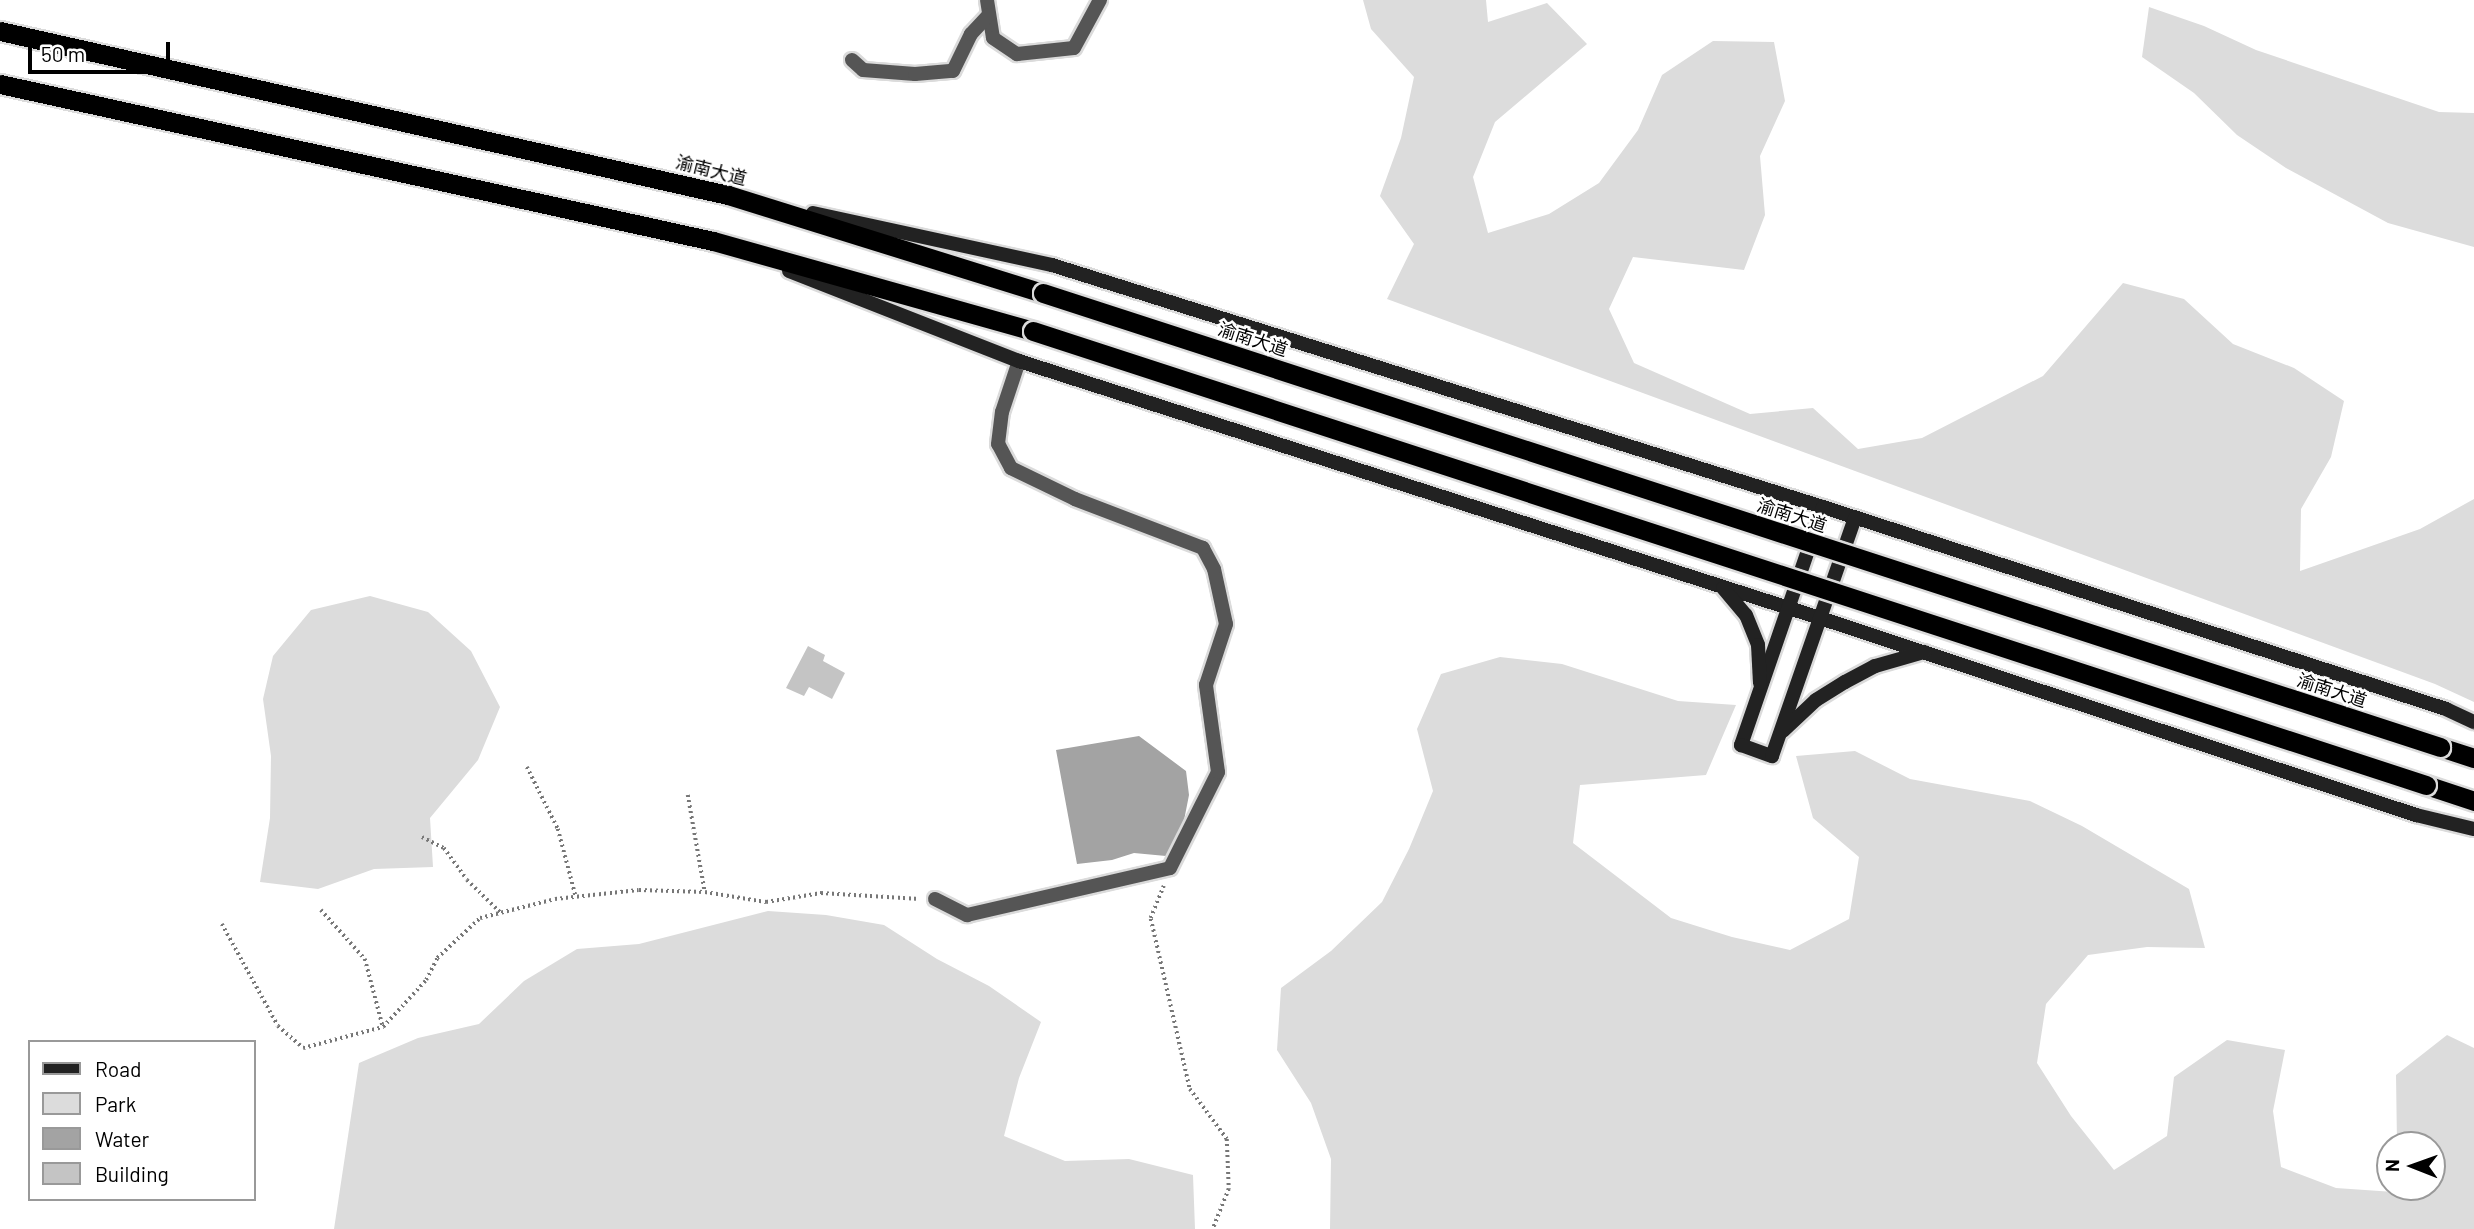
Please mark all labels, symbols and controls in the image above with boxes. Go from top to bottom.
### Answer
scale bar [32,28,173,72]
text: 50 m [41,41,85,66]
street label: 渝南大道 [673,151,749,189]
street label: 渝南大道 [1215,318,1291,360]
street label: 渝南大道 [1754,494,1830,536]
street label: 渝南大道 [2294,669,2370,711]
legend [28,1040,256,1201]
text: Road [95,1056,141,1081]
text: Park [95,1091,136,1116]
text: Water [95,1126,149,1151]
north arrow [2376,1131,2446,1201]
text: N [2380,1159,2403,1172]
text: Building [95,1161,169,1186]

